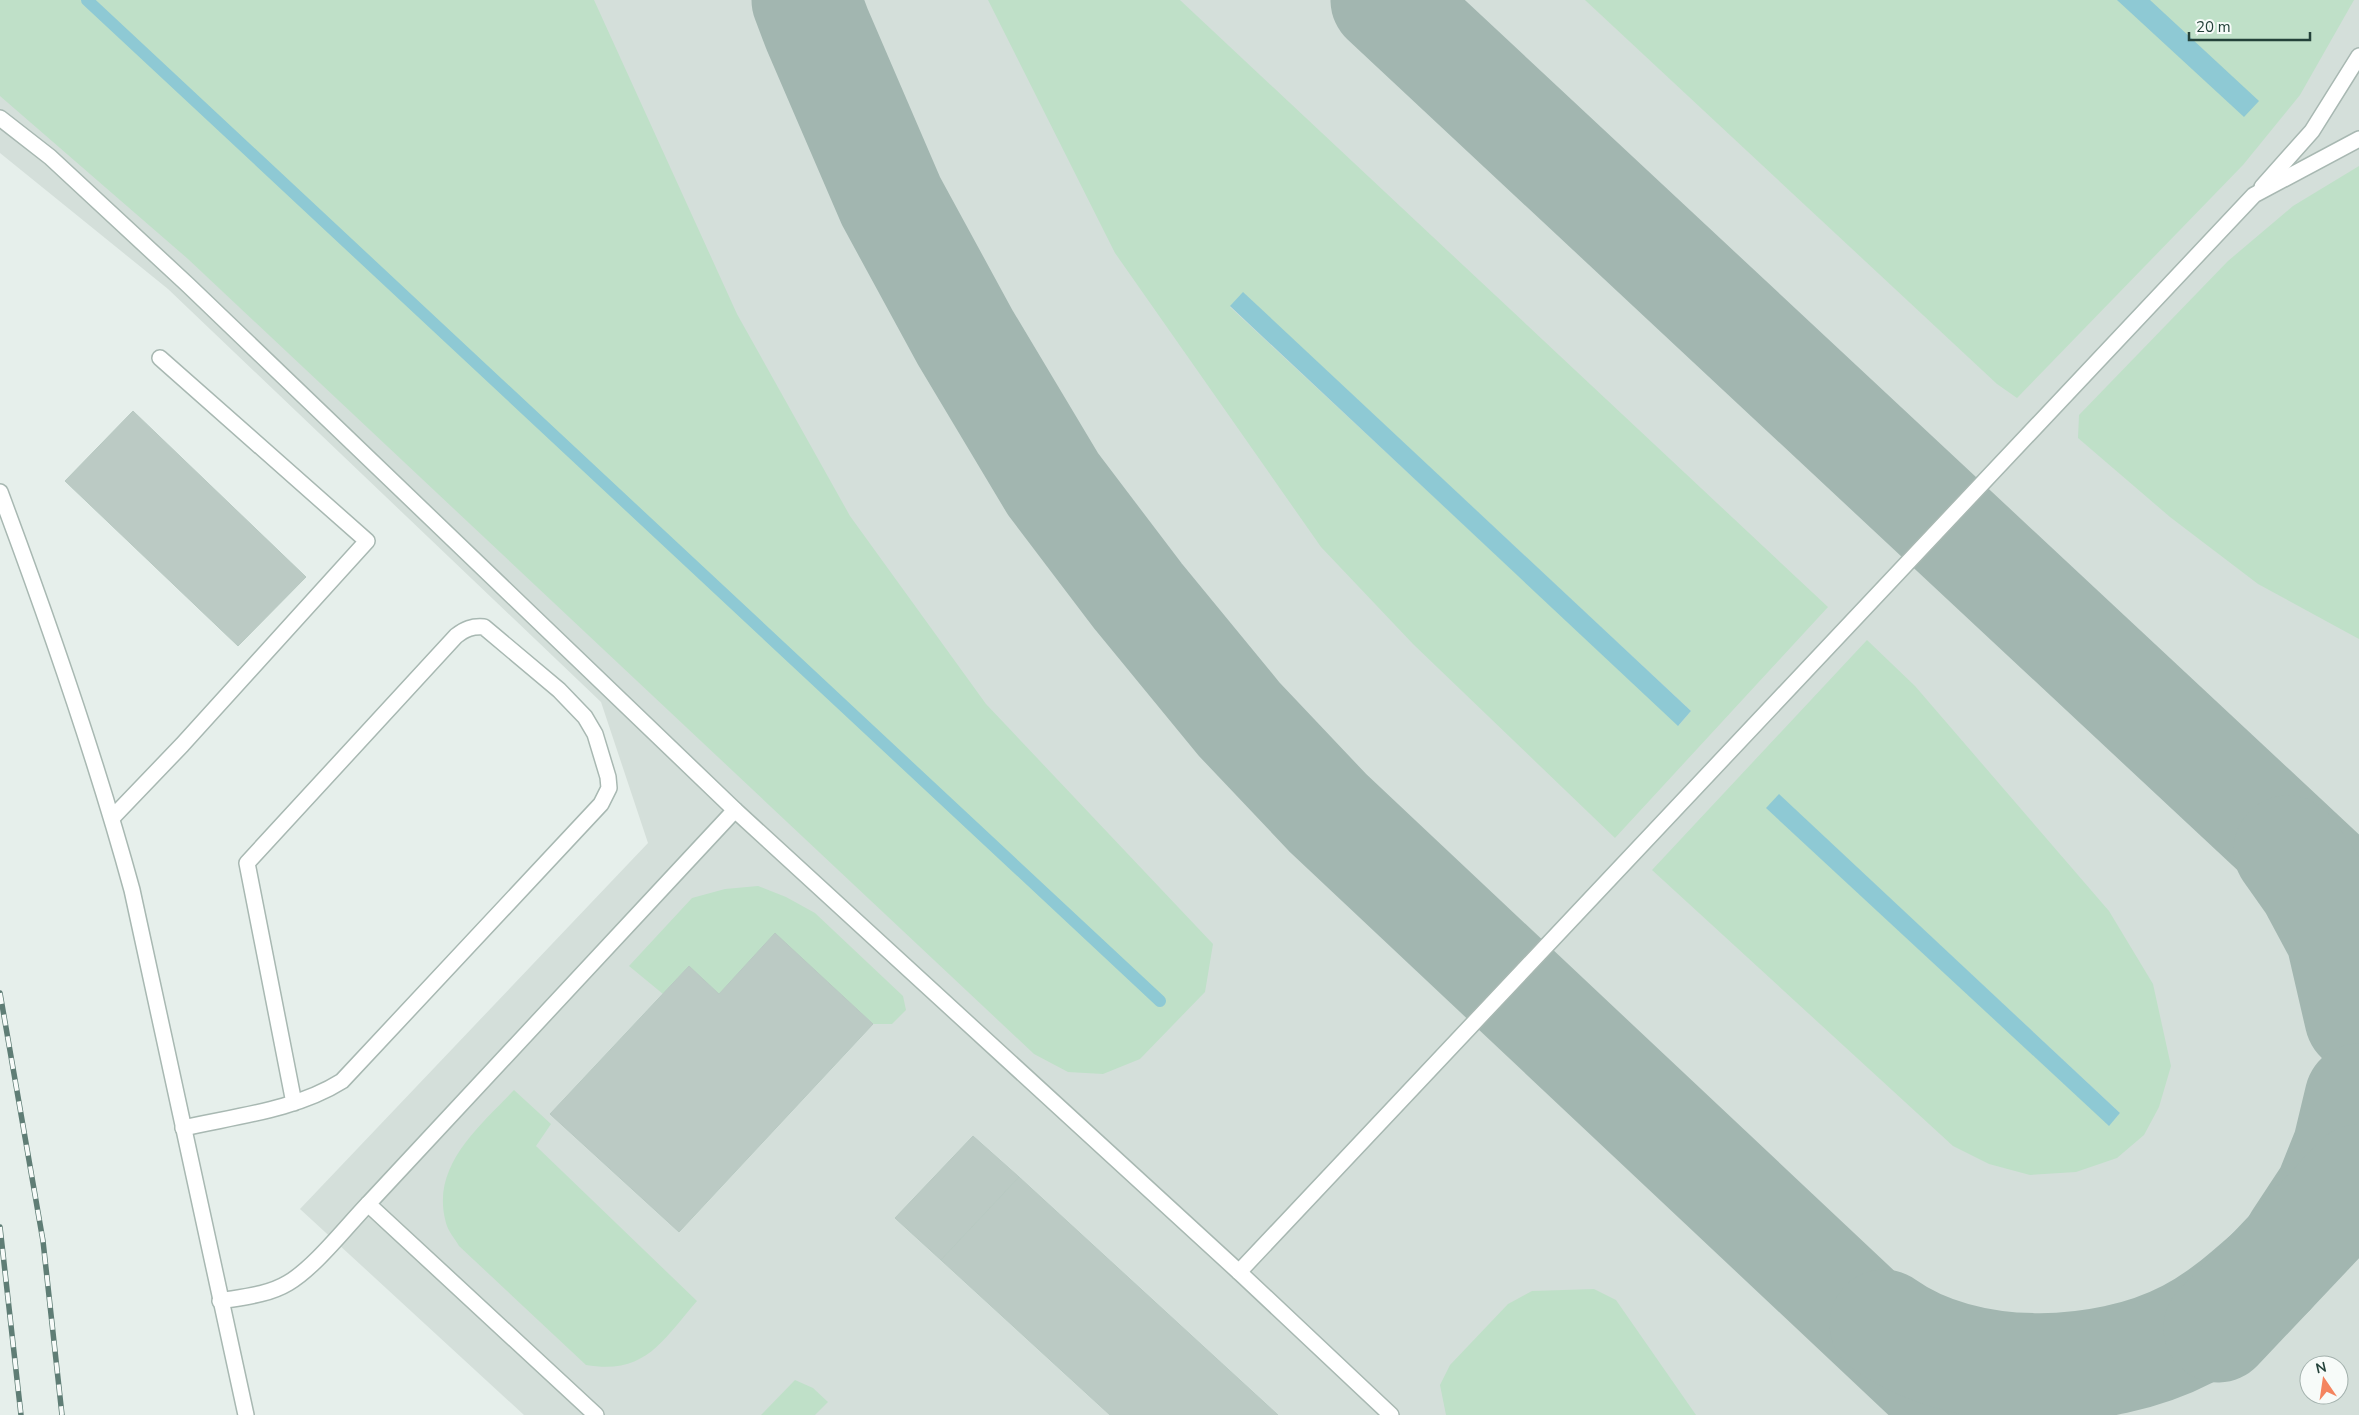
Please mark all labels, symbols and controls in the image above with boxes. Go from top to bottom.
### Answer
scale bar [2189,10,2310,42]
text: 20 m [2196,17,2231,37]
north arrow [2299,1355,2349,1405]
text: N [2314,1357,2328,1378]

